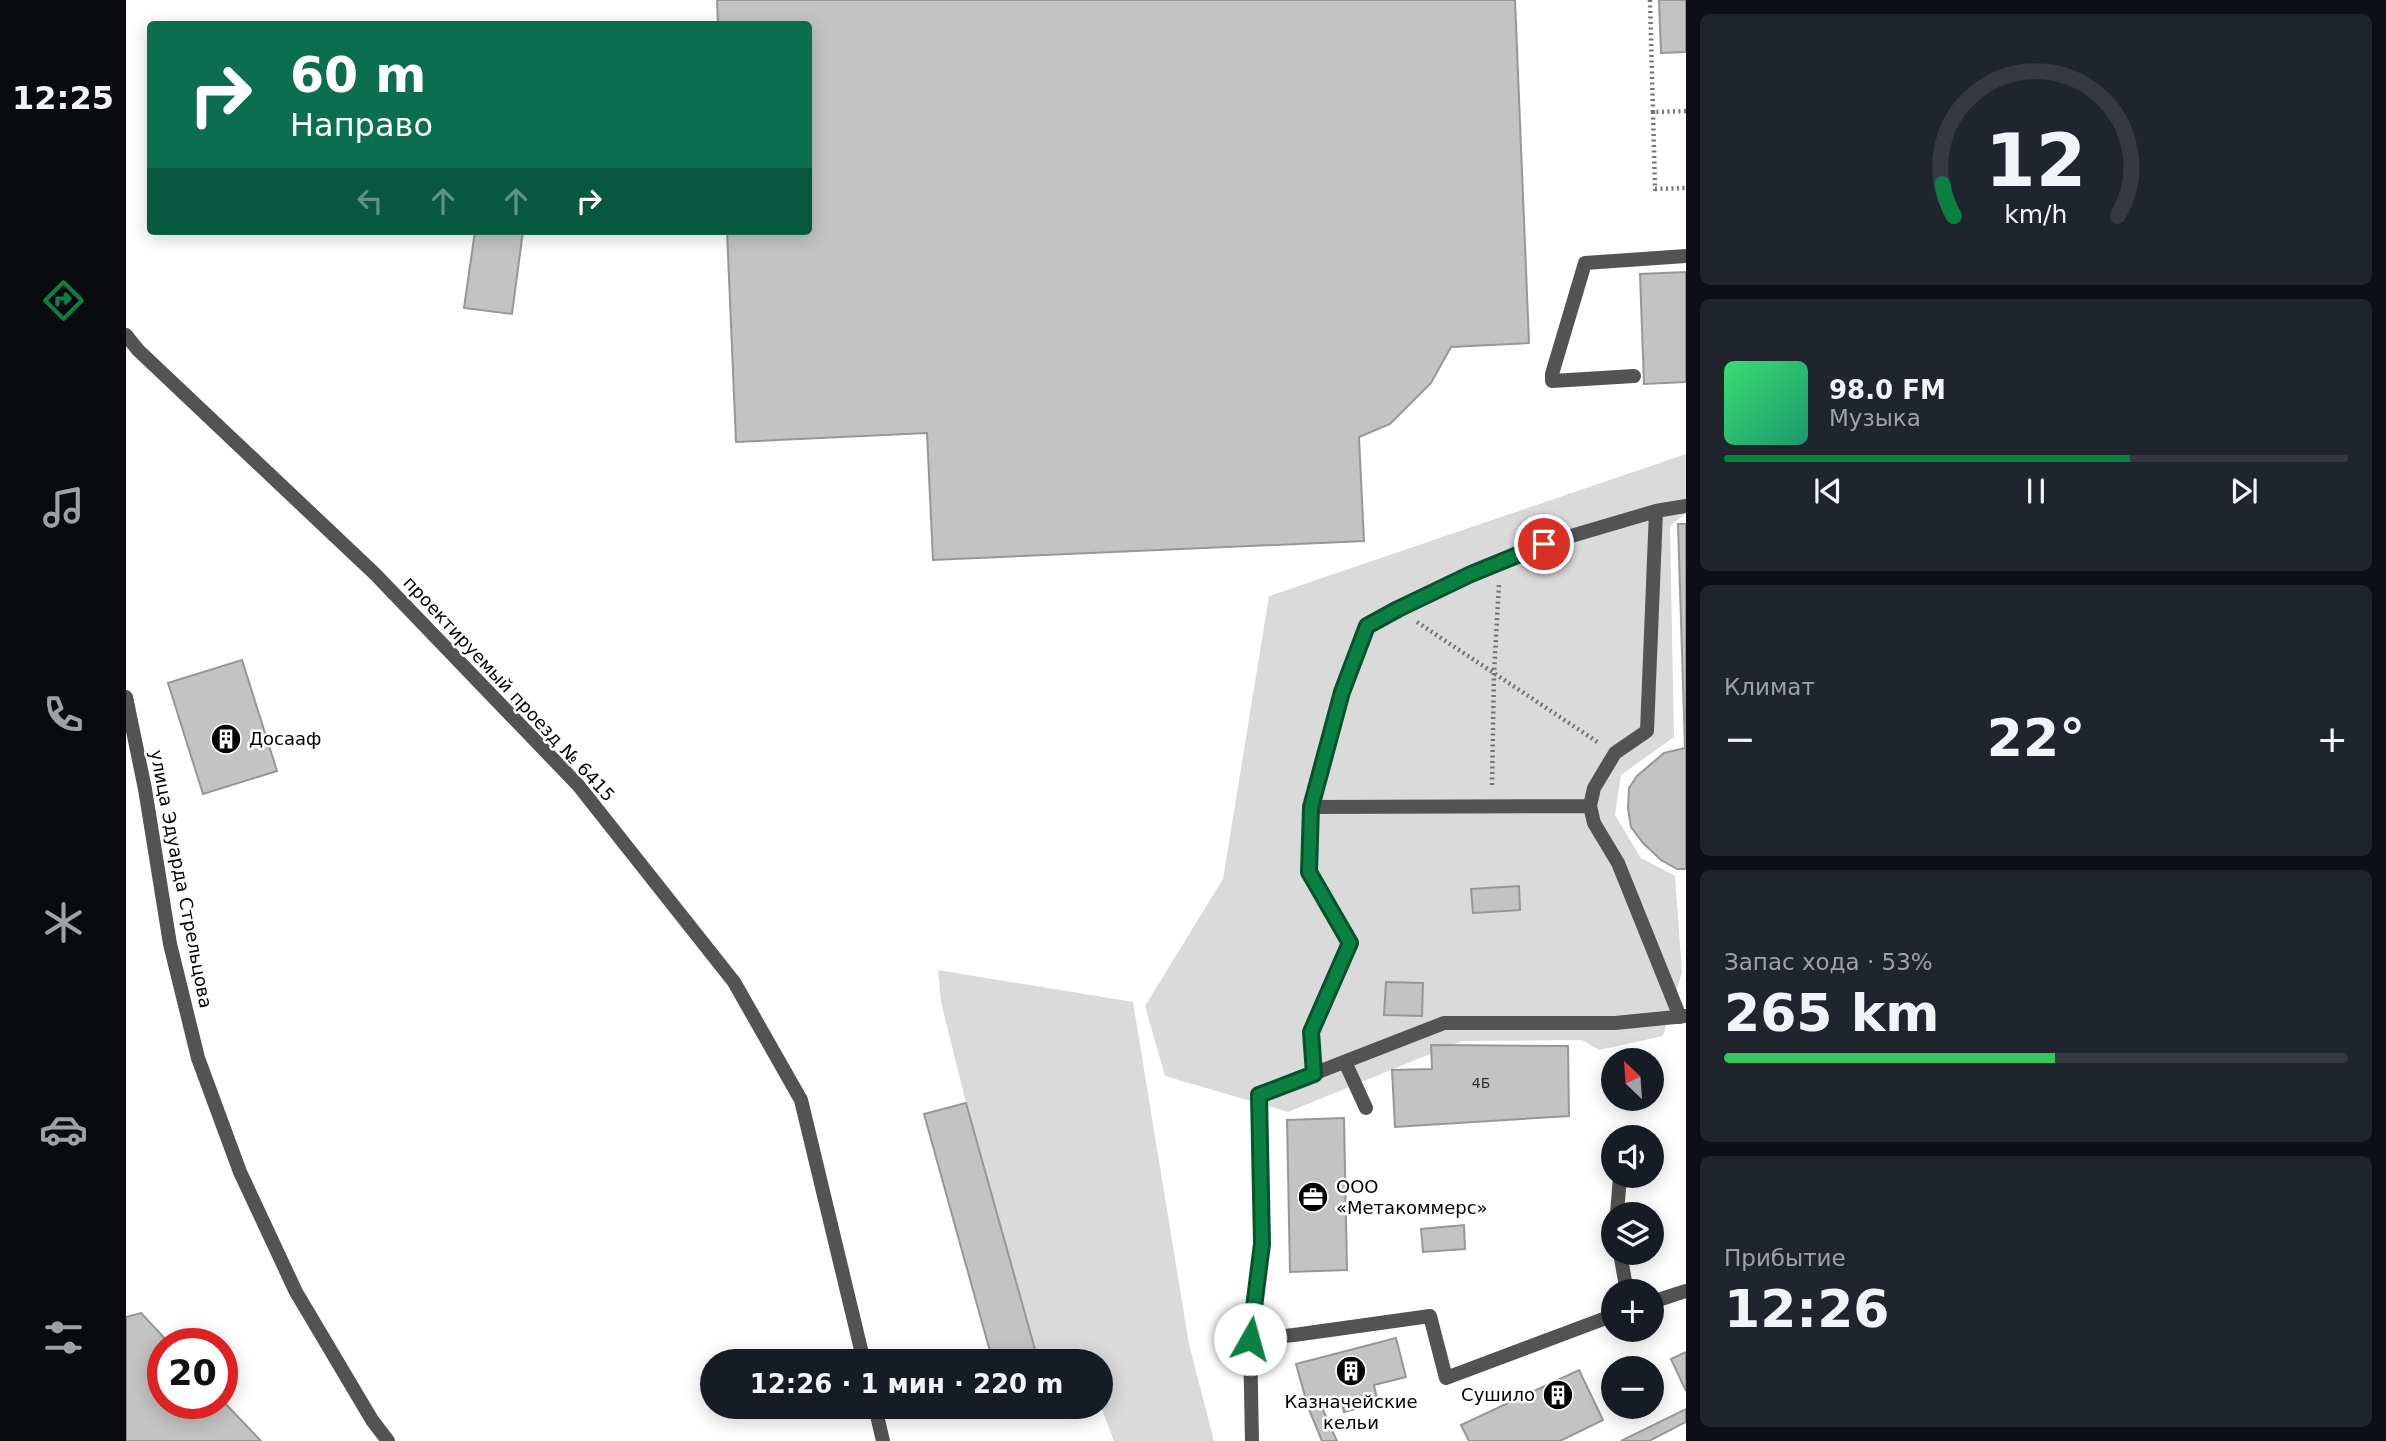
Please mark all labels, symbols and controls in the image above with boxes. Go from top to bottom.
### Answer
text: 60 m [290,47,426,104]
icon: right [175,49,266,140]
text: 12:25 [12,79,114,117]
text: Направо [290,106,433,144]
text: 12 [1985,118,2087,203]
icon: left [351,182,389,220]
icon: ahead [424,182,462,220]
icon: ahead [497,182,535,220]
icon: right [570,182,608,220]
text: km/h [2004,200,2068,229]
icon: directions [39,276,88,325]
text: 98.0 FM [1829,375,1946,405]
text: Музыка [1829,405,1921,431]
icon: previous [1809,472,1847,510]
icon: pause [2017,472,2055,510]
icon: next [2225,472,2263,510]
icon: music [39,483,88,532]
pin [1514,514,1574,574]
icon: arrive [1525,525,1563,563]
street label: проектируемый проезд № 6415 [399,572,619,806]
text: Климат [1724,674,1815,700]
icon: phone [39,690,88,739]
text: 22° [1987,708,2085,768]
text: − [1724,717,1756,761]
text: + [2316,717,2348,761]
building icon: Досааф [209,722,243,756]
place label: Досааф [249,728,321,749]
street label: улица Эдуарда Стрельцова [146,748,217,1010]
icon: climate [39,898,88,947]
text: Запас хода · 53% [1724,949,1933,975]
text: 265 km [1724,983,1939,1043]
north arrow [1601,1048,1664,1111]
map controls [1601,1048,1664,1419]
house number: 4Б [1472,1075,1490,1091]
icon: car [39,1105,88,1154]
button: sound [1601,1125,1664,1188]
place label: ООО «Метакоммерс» [1336,1176,1488,1218]
office icon: ООО «Метакоммерс» [1296,1180,1330,1214]
button: layers [1601,1202,1664,1265]
text: Прибытие [1724,1245,1846,1271]
button: + [1601,1279,1664,1342]
text: 12:26 [1724,1279,1890,1339]
position arrow [1213,1302,1287,1376]
icon: filters [39,1313,88,1362]
speed limit sign: 20 [147,1328,238,1419]
building icon: Казначейские кельи [1334,1354,1368,1388]
button: − [1601,1356,1664,1419]
text: 12:26 · 1 мин · 220 m [750,1369,1063,1399]
building icon: Сушило [1541,1378,1575,1412]
place label: Сушило [1461,1384,1535,1405]
place label: Казначейские кельи [1284,1391,1418,1433]

